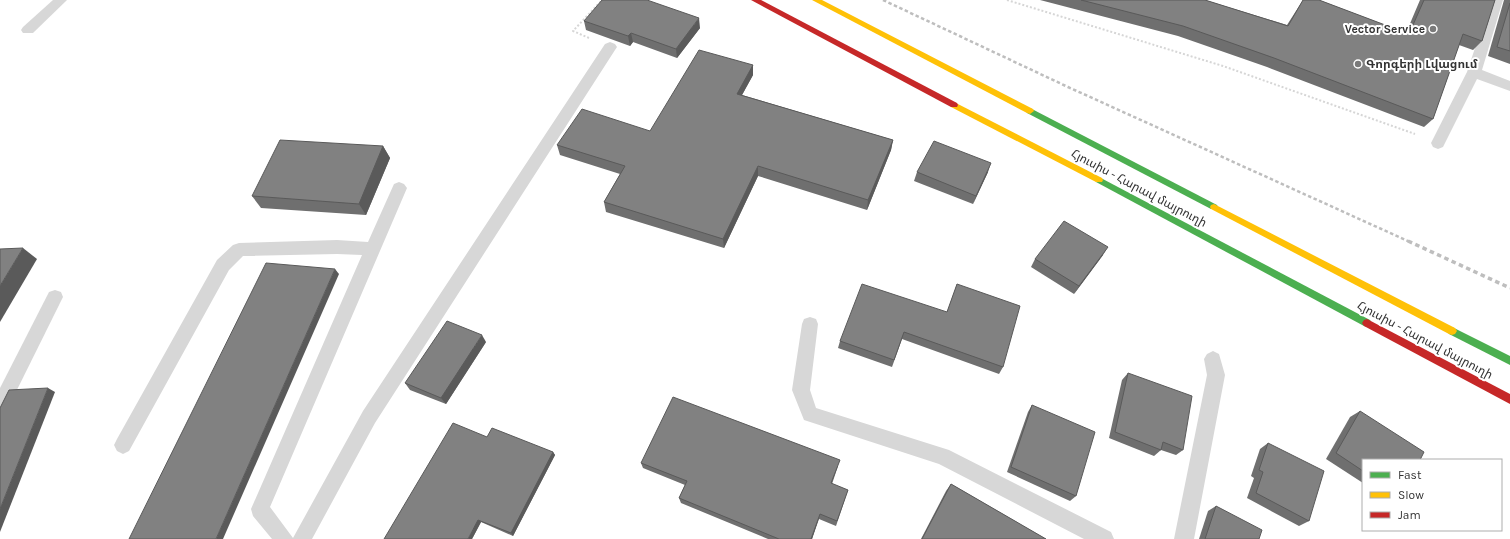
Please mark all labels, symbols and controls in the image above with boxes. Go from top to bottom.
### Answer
place label: Vector Service [1345,22,1425,36]
marker: Vector Service [1428,24,1438,34]
place label: Գորգերի Լվացում [1366,57,1478,71]
marker: Գորգերի Լվացում [1353,59,1363,69]
street label: Հյուսիս - Հարավ մայրուղի [1069,146,1209,230]
street label: Հյուսիս - Հարավ մայրուղի [1355,298,1495,382]
legend [1362,459,1502,531]
text: Fast [1398,468,1422,482]
text: Slow [1398,488,1424,502]
text: Jam [1398,508,1421,522]

